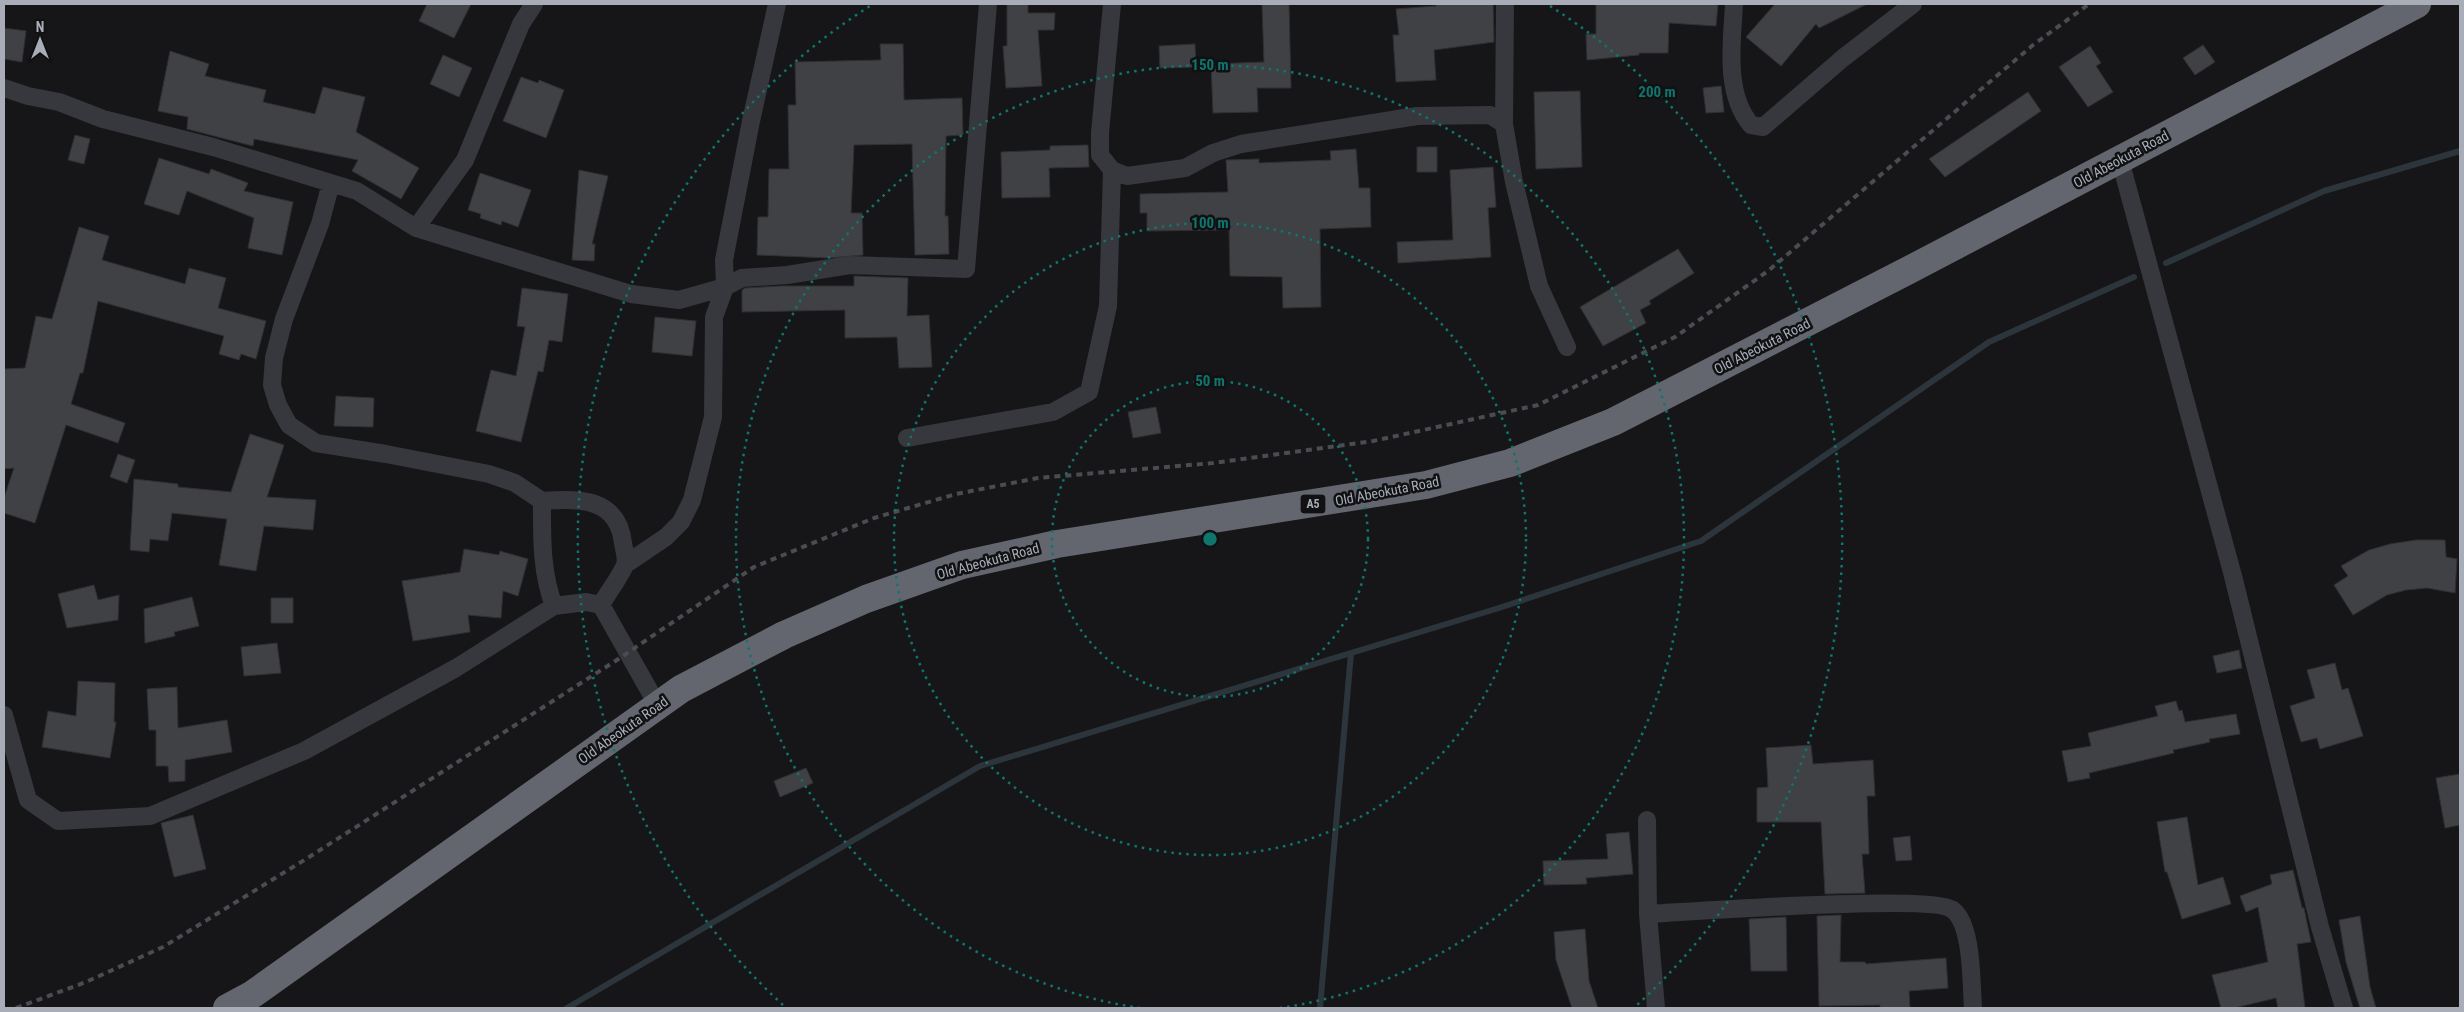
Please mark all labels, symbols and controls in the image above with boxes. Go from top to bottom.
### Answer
north arrow [15,15,65,65]
text: N [36,19,44,35]
text: 150 m [1191,56,1229,74]
text: 200 m [1638,83,1676,101]
street label: Old Abeokuta Road [2071,127,2171,191]
text: 100 m [1191,214,1229,232]
street label: Old Abeokuta Road [1711,315,1813,377]
text: 50 m [1195,372,1225,390]
street label: Old Abeokuta Road [1334,473,1440,509]
road number: A5 [1300,494,1326,514]
centre of rings [1201,530,1219,548]
street label: Old Abeokuta Road [935,540,1041,582]
street label: Old Abeokuta Road [575,693,671,767]

